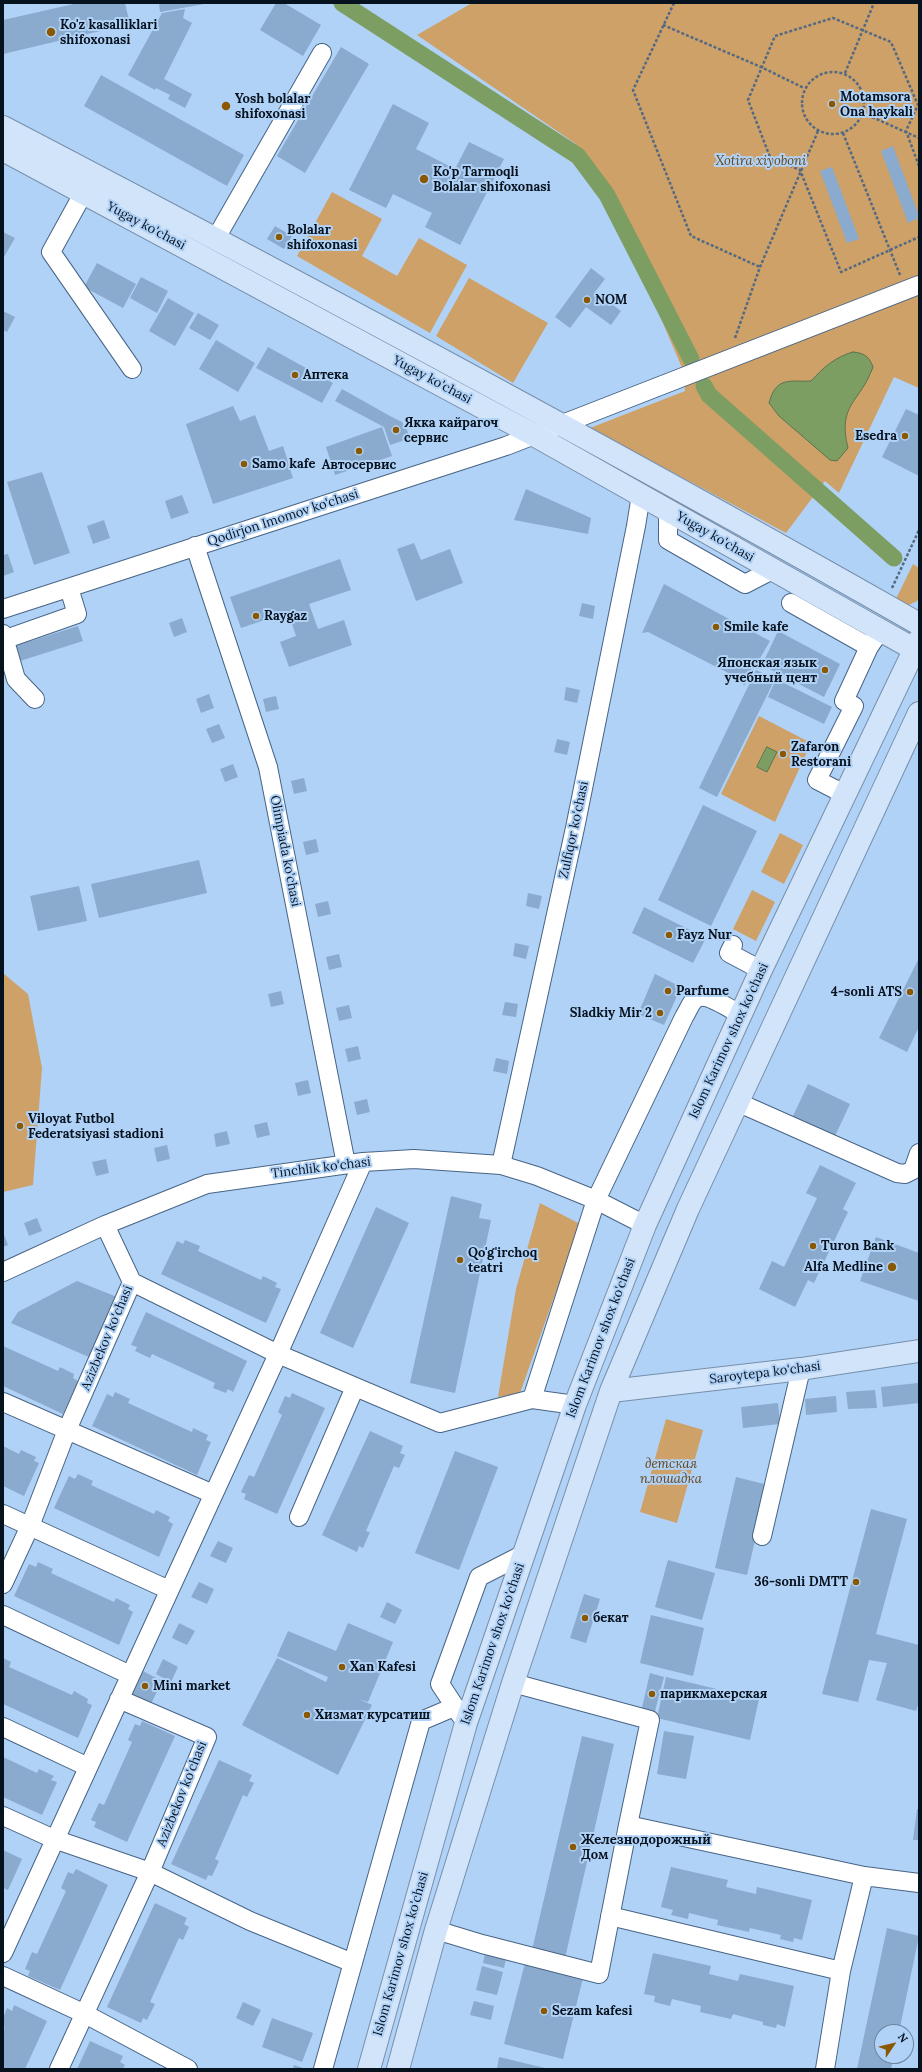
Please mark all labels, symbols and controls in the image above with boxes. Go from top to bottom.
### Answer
place label: Ko'z kasalliklari shifoxonasi [60,17,158,48]
marker: Ko'z kasalliklari shifoxonasi [45,26,57,38]
place label: Motamsora Ona haykali [840,89,913,120]
place label: Yosh bolalar shifoxonasi [235,91,310,122]
marker: Motamsora Ona haykali [827,99,837,109]
marker: Yosh bolalar shifoxonasi [220,100,232,112]
park label: Xotira xiyoboni [716,153,806,169]
place label: Ko'p Tarmoqli Bolalar shifoxonasi [433,164,551,195]
marker: Ko'p Tarmoqli Bolalar shifoxonasi [418,173,430,185]
street label: Yugay ko'chasi [104,199,188,253]
place label: Bolalar shifoxonasi [287,222,358,253]
marker: Bolalar shifoxonasi [274,232,284,242]
place label: NOM [595,292,627,308]
marker: NOM [582,295,592,305]
street label: Yugay ko'chasi [390,353,474,407]
place label: Аптека [303,367,348,383]
marker: Аптека [290,370,300,380]
place label: Якка кайрагоч сервис [404,415,498,446]
marker: Якка кайрагоч сервис [391,425,401,435]
place label: Esedra [855,428,897,444]
marker: Esedra [900,431,910,441]
marker: Автосервис [354,446,364,456]
place label: Samo kafe [252,456,316,472]
place label: Автосервис [322,457,396,473]
marker: Samo kafe [239,459,249,469]
street label: Qodirjon Imomov ko'chasi [206,486,360,550]
street label: Yugay ko'chasi [673,508,757,566]
place label: Raygaz [264,608,307,624]
marker: Raygaz [251,611,261,621]
place label: Smile kafe [724,619,789,635]
marker: Smile kafe [711,622,721,632]
place label: Японская язык учебный цент [717,655,817,686]
marker: Японская язык учебный цент [820,665,830,675]
place label: Zafaron Restorani [791,739,851,770]
marker: Zafaron Restorani [778,749,788,759]
street label: Zulfiqor ko'chasi [556,780,592,880]
street label: Olimpiada ko'chasi [267,794,303,908]
place label: Fayz Nur [677,927,732,943]
marker: Fayz Nur [664,930,674,940]
street label: Islom Karimov shox ko'chasi [686,961,772,1121]
place label: Parfume [676,983,729,999]
place label: 4-sonli ATS [831,984,902,1000]
marker: Parfume [663,986,673,996]
marker: 4-sonli ATS [905,987,915,997]
place label: Sladkiy Mir 2 [570,1005,652,1021]
marker: Sladkiy Mir 2 [655,1008,665,1018]
place label: Viloyat Futbol Federatsiyasi stadioni [28,1111,164,1142]
marker: Viloyat Futbol Federatsiyasi stadioni [15,1121,25,1131]
street label: Tinchlik ko'chasi [270,1154,372,1182]
place label: Turon Bank [821,1238,894,1254]
marker: Turon Bank [808,1241,818,1251]
place label: Qo'g'irchoq teatri [468,1245,537,1276]
marker: Qo'g'irchoq teatri [455,1255,465,1265]
street label: Islom Karimov shox ko'chasi [563,1256,639,1420]
place label: Alfa Medline [804,1259,883,1275]
marker: Alfa Medline [886,1261,898,1273]
street label: Azizbekov ko'chasi [78,1283,136,1393]
street label: Saroytepa ko'chasi [709,1358,821,1388]
park label: детская плошадка [640,1456,702,1487]
street label: Islom Karimov shox ko'chasi [458,1561,528,1727]
place label: 36-sonli DMTT [754,1574,848,1590]
marker: 36-sonli DMTT [851,1577,861,1587]
place label: бекат [593,1610,629,1626]
marker: бекат [580,1613,590,1623]
place label: Xan Kafesi [350,1659,416,1675]
marker: Xan Kafesi [337,1662,347,1672]
place label: Mini market [153,1678,230,1694]
marker: Mini market [140,1681,150,1691]
place label: парикмахерская [660,1686,768,1702]
marker: парикмахерская [647,1689,657,1699]
place label: Хизмат курсатиш [315,1707,430,1723]
marker: Хизмат курсатиш [302,1710,312,1720]
street label: Azizbekov ko'chasi [154,1739,210,1849]
place label: Железнодорожный Дом [581,1832,711,1863]
marker: Железнодорожный Дом [568,1842,578,1852]
street label: Islom Karimov shox ko'chasi [370,1870,432,2038]
place label: Sezam kafesi [552,2003,632,2019]
marker: Sezam kafesi [539,2006,549,2016]
north arrow [874,2024,914,2064]
text: N [895,2030,911,2045]

